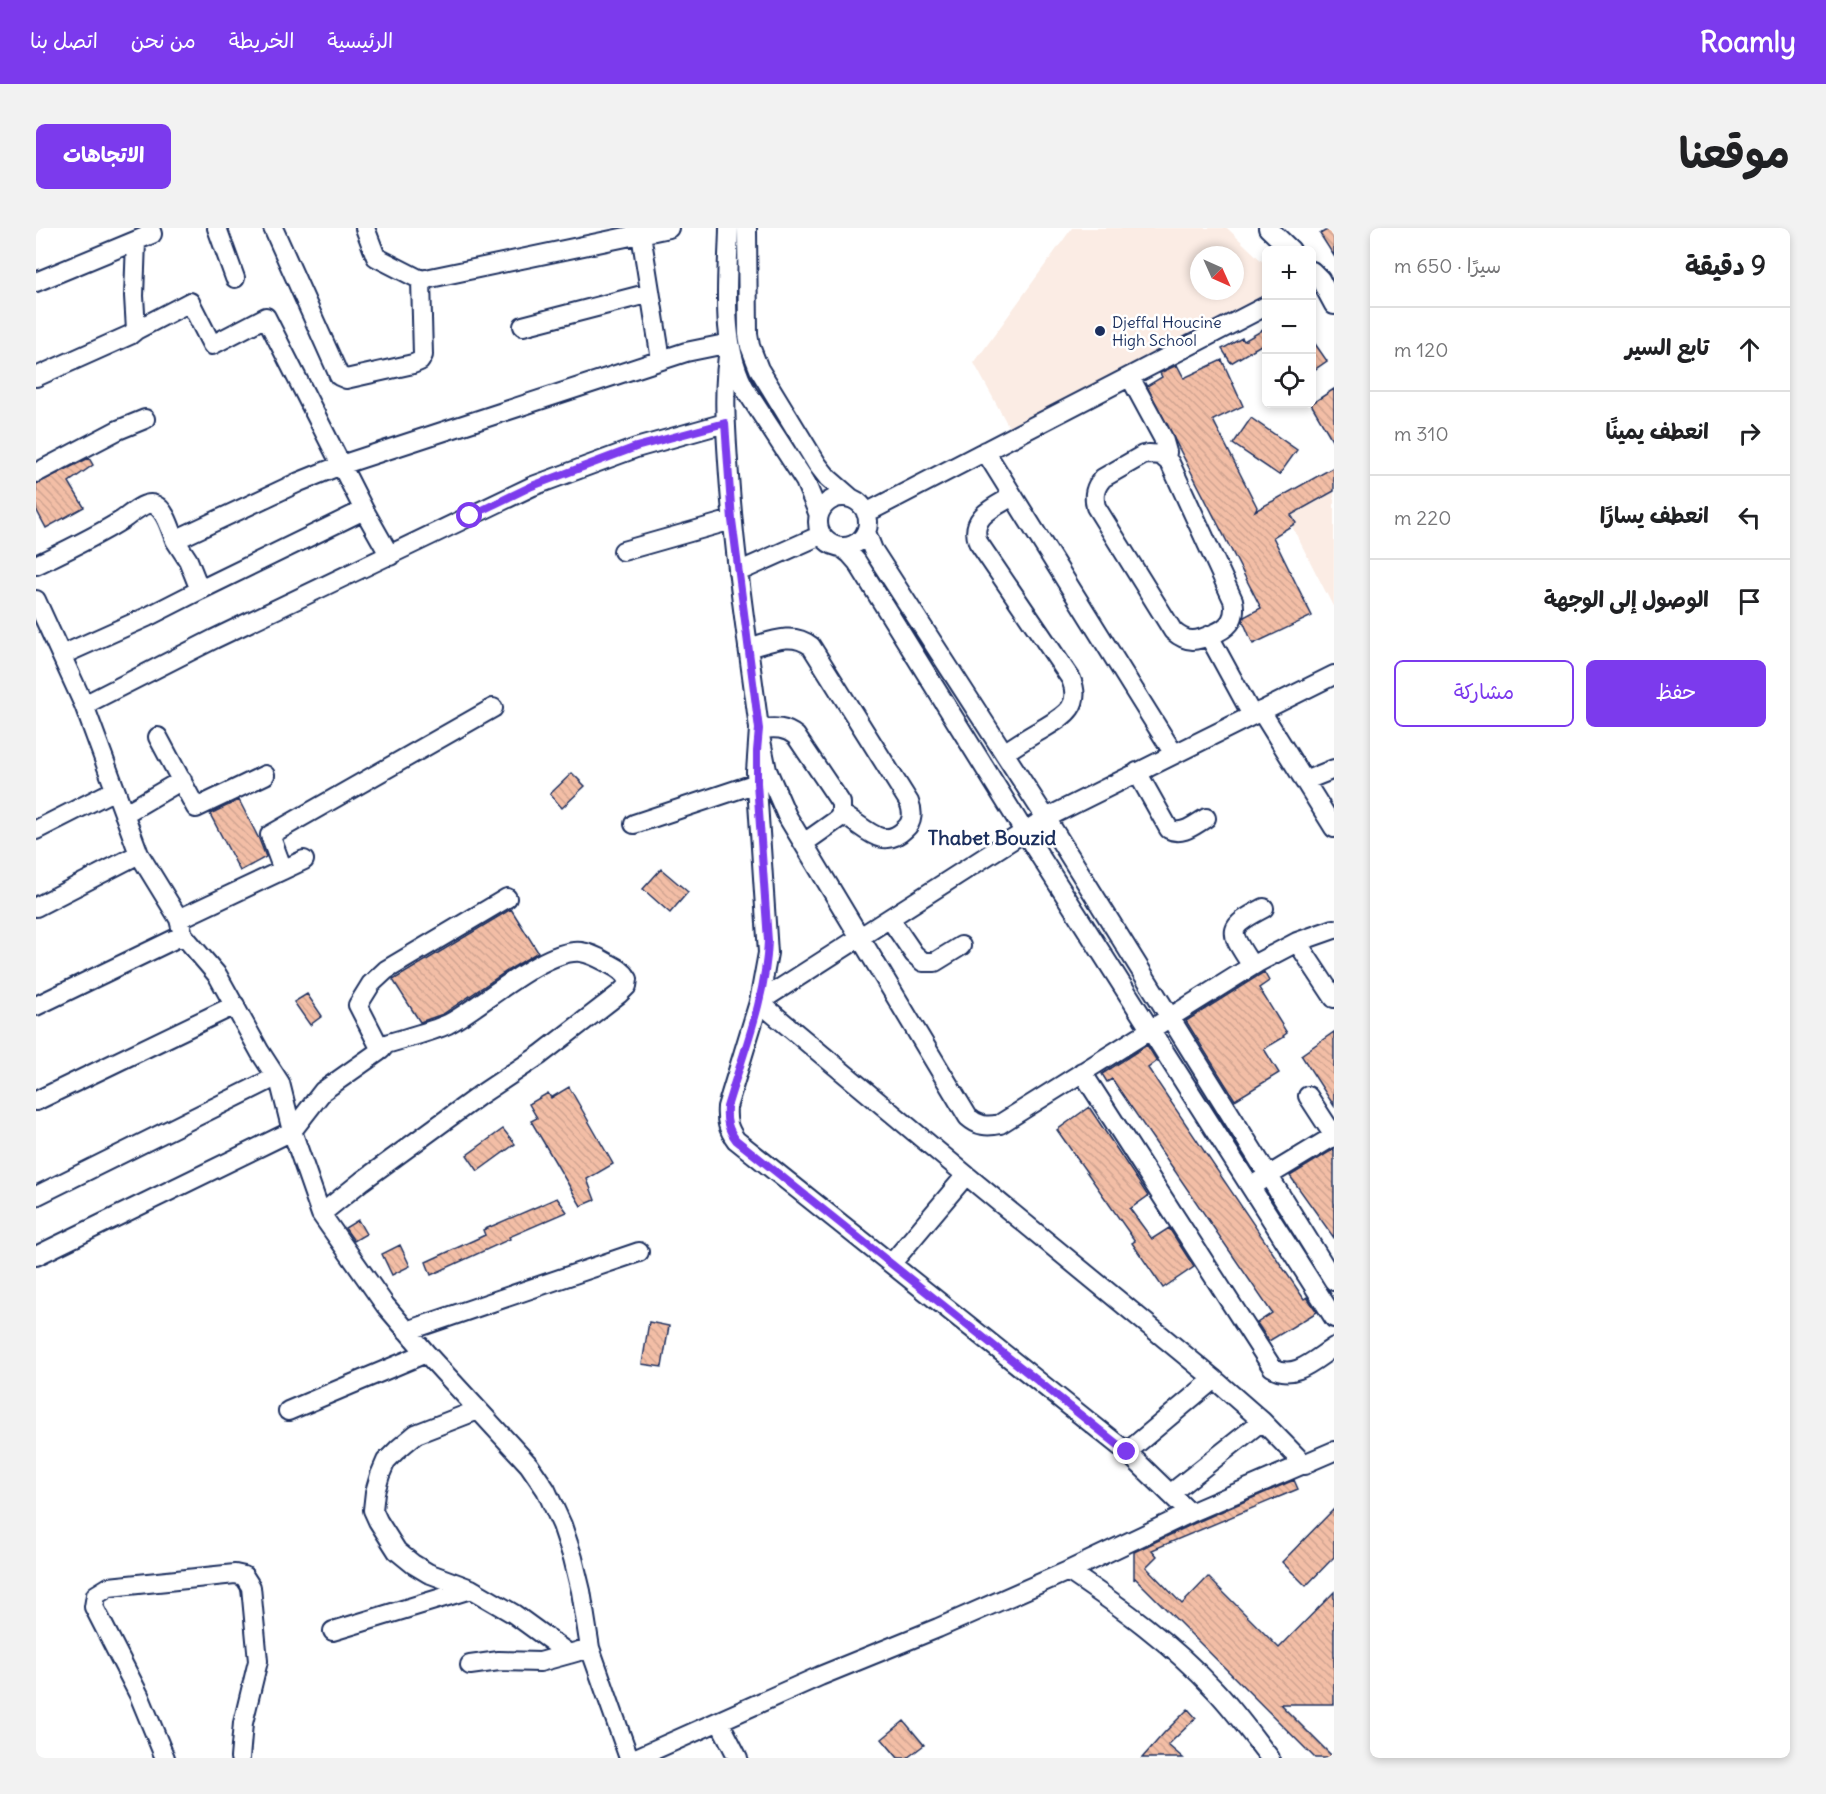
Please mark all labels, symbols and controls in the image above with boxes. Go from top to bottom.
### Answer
text: Roamly [1700,24,1796,60]
text: اتصل بنا [30,27,98,54]
text: من نحن [131,27,196,54]
text: الخريطة [229,27,294,54]
text: الرئيسية [327,27,393,54]
button: الاتجاهات [36,124,171,189]
text: موقعنا [1679,127,1790,179]
north arrow [1190,246,1244,300]
map controls [1262,246,1316,408]
button: + [1262,246,1316,300]
text: 9 دقيقة [1685,249,1766,282]
text: سيرًا · 650 m [1394,253,1501,278]
button: − [1262,300,1316,354]
place label: Djeffal Houcine High School [1112,312,1222,350]
marker: Djeffal Houcine High School [1093,324,1107,338]
text: تابع السير [1625,333,1709,361]
icon: ahead [1733,333,1766,366]
text: 120 m [1394,337,1448,362]
button: locate [1262,354,1316,408]
text: انعطف يمينًا [1606,417,1709,445]
icon: right [1733,417,1766,450]
text: 310 m [1394,421,1449,446]
text: انعطف يسارًا [1600,501,1709,529]
icon: left [1733,501,1766,534]
route start [456,502,482,528]
text: 220 m [1394,505,1451,530]
text: الوصول إلى الوجهة [1544,585,1709,613]
icon: arrive [1733,585,1766,618]
button: مشاركة [1394,660,1574,727]
button: حفظ [1586,660,1766,727]
district label: Thabet Bouzid [928,825,1057,850]
route end [1113,1438,1139,1464]

